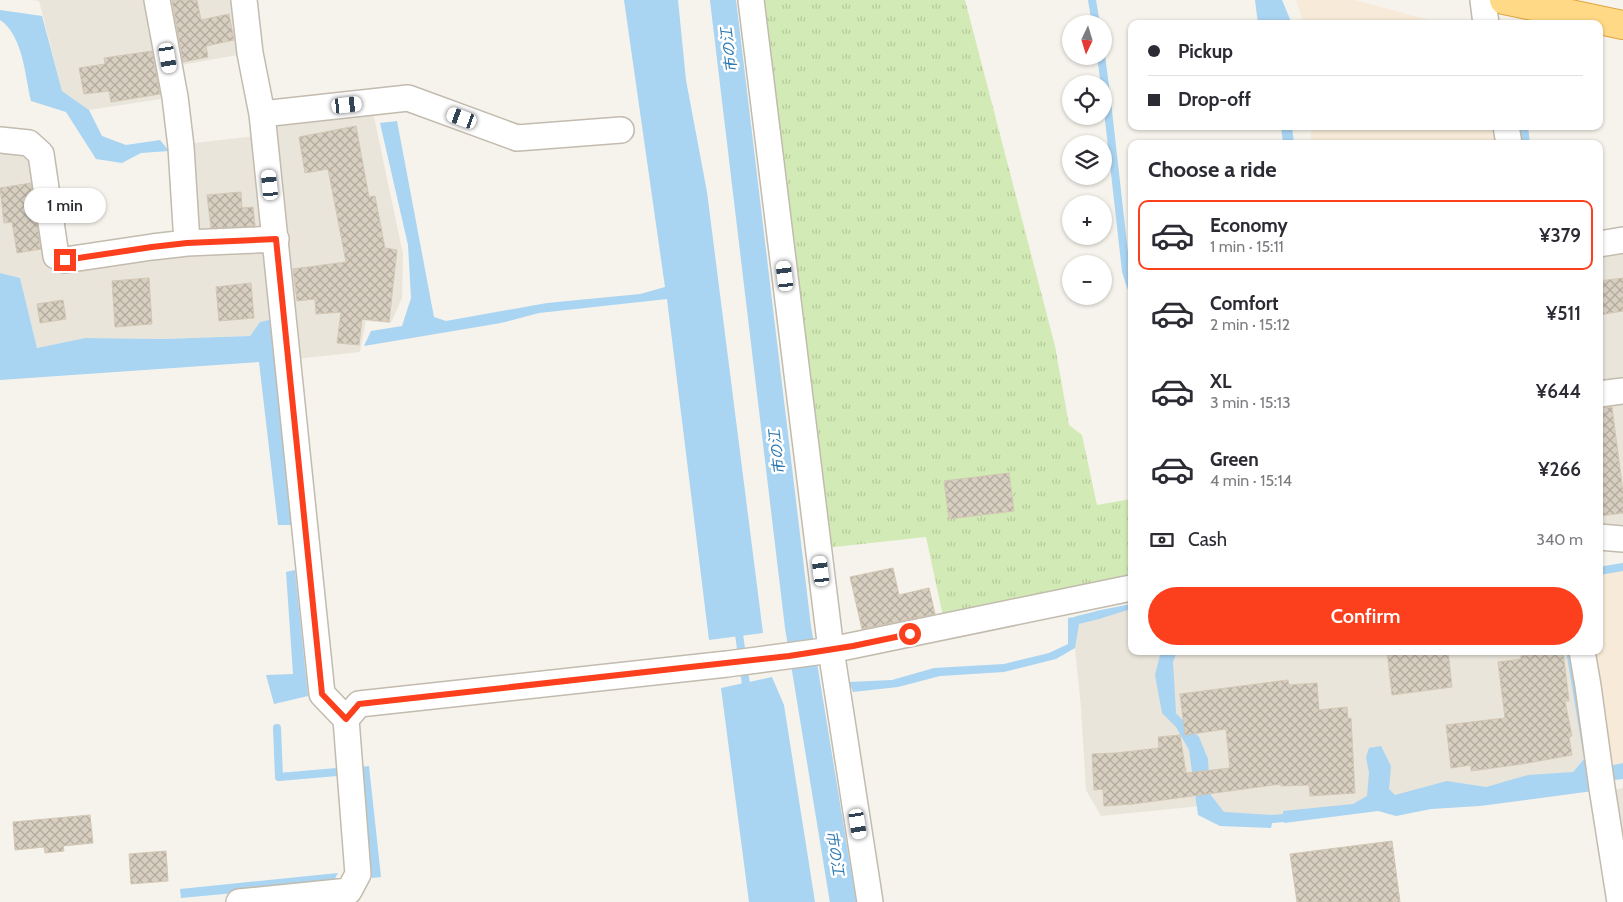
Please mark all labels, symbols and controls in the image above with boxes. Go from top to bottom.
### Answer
north arrow [1062,15,1112,65]
map controls [1062,15,1112,305]
water label: 市の江 [717,25,741,73]
text: Pickup [1178,40,1233,63]
car [158,42,177,74]
button: locate [1062,75,1112,125]
text: Drop-off [1178,88,1251,111]
car [331,96,362,114]
car [445,106,478,130]
button: layers [1062,135,1112,185]
text: Choose a ride [1148,156,1277,183]
car [260,169,279,201]
callout: 1 min [24,188,106,222]
button: + [1062,195,1112,245]
text: 1 min [47,196,83,215]
icon: car [1150,213,1195,258]
text: Economy [1210,214,1288,237]
text: ¥379 [1539,224,1581,247]
text: 1 min · 15:11 [1210,237,1284,256]
route end [54,249,76,271]
button: − [1062,255,1112,305]
car [775,260,794,292]
icon: car [1150,291,1195,336]
text: Comfort [1210,292,1279,315]
text: ¥511 [1546,302,1581,325]
text: 2 min · 15:12 [1210,315,1290,334]
icon: car [1150,369,1195,414]
text: XL [1210,370,1231,393]
text: ¥644 [1536,380,1581,403]
text: 3 min · 15:13 [1210,393,1291,412]
water label: 市の江 [765,427,789,475]
icon: car [1150,447,1195,492]
text: Green [1210,448,1259,471]
text: ¥266 [1538,458,1581,481]
text: 4 min · 15:14 [1210,471,1292,490]
icon: cash [1148,526,1176,554]
text: Cash [1188,528,1227,551]
text: 340 m [1536,530,1583,549]
car [811,555,830,587]
button: Confirm [1148,587,1583,645]
route start [899,623,921,645]
car [848,808,867,840]
water label: 市の江 [823,829,848,879]

